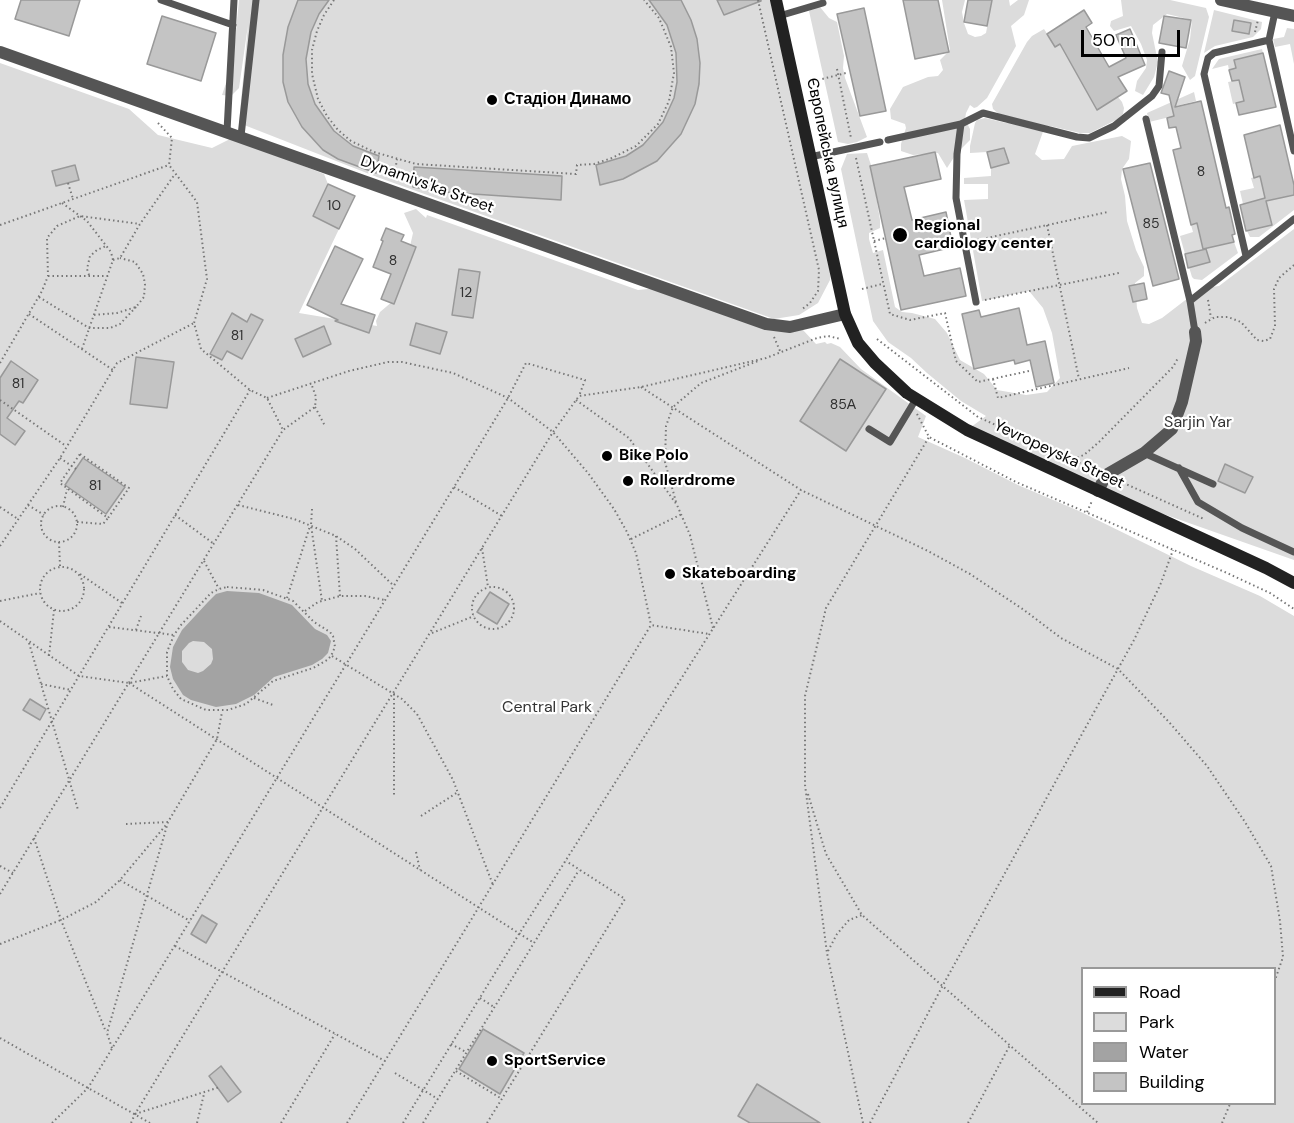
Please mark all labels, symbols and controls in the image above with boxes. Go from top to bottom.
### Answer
scale bar [1084,18,1183,56]
text: 50 m [1092,28,1136,52]
street label: Європейська вулиця [802,76,852,230]
place label: Стадіон Динамо [504,90,631,110]
marker: Стадіон Динамо [485,93,499,107]
street label: Dynamivs'ka Street [358,152,496,218]
house number: 8 [1197,164,1205,180]
house number: 10 [327,198,341,214]
place label: Regional cardiology center [914,216,1053,254]
house number: 85 [1142,216,1160,232]
marker: Regional cardiology center [891,226,909,244]
house number: 8 [389,253,397,269]
house number: 12 [460,285,472,301]
house number: 81 [231,328,243,344]
house number: 81 [12,376,24,392]
house number: 85А [830,397,856,413]
park label: Sarjin Yar [1164,413,1232,433]
street label: Yevropeyska Street [991,416,1127,494]
place label: Bike Polo [619,446,689,466]
marker: Bike Polo [600,449,614,463]
place label: Rollerdrome [640,471,735,491]
marker: Rollerdrome [621,474,635,488]
house number: 81 [89,478,101,494]
place label: Skateboarding [682,564,797,584]
marker: Skateboarding [663,567,677,581]
park label: Central Park [502,698,592,718]
legend [1081,967,1276,1105]
text: Road [1139,980,1181,1004]
text: Park [1139,1010,1175,1034]
text: Water [1139,1040,1189,1064]
place label: SportService [504,1051,606,1071]
marker: SportService [485,1054,499,1068]
text: Building [1139,1070,1204,1094]

